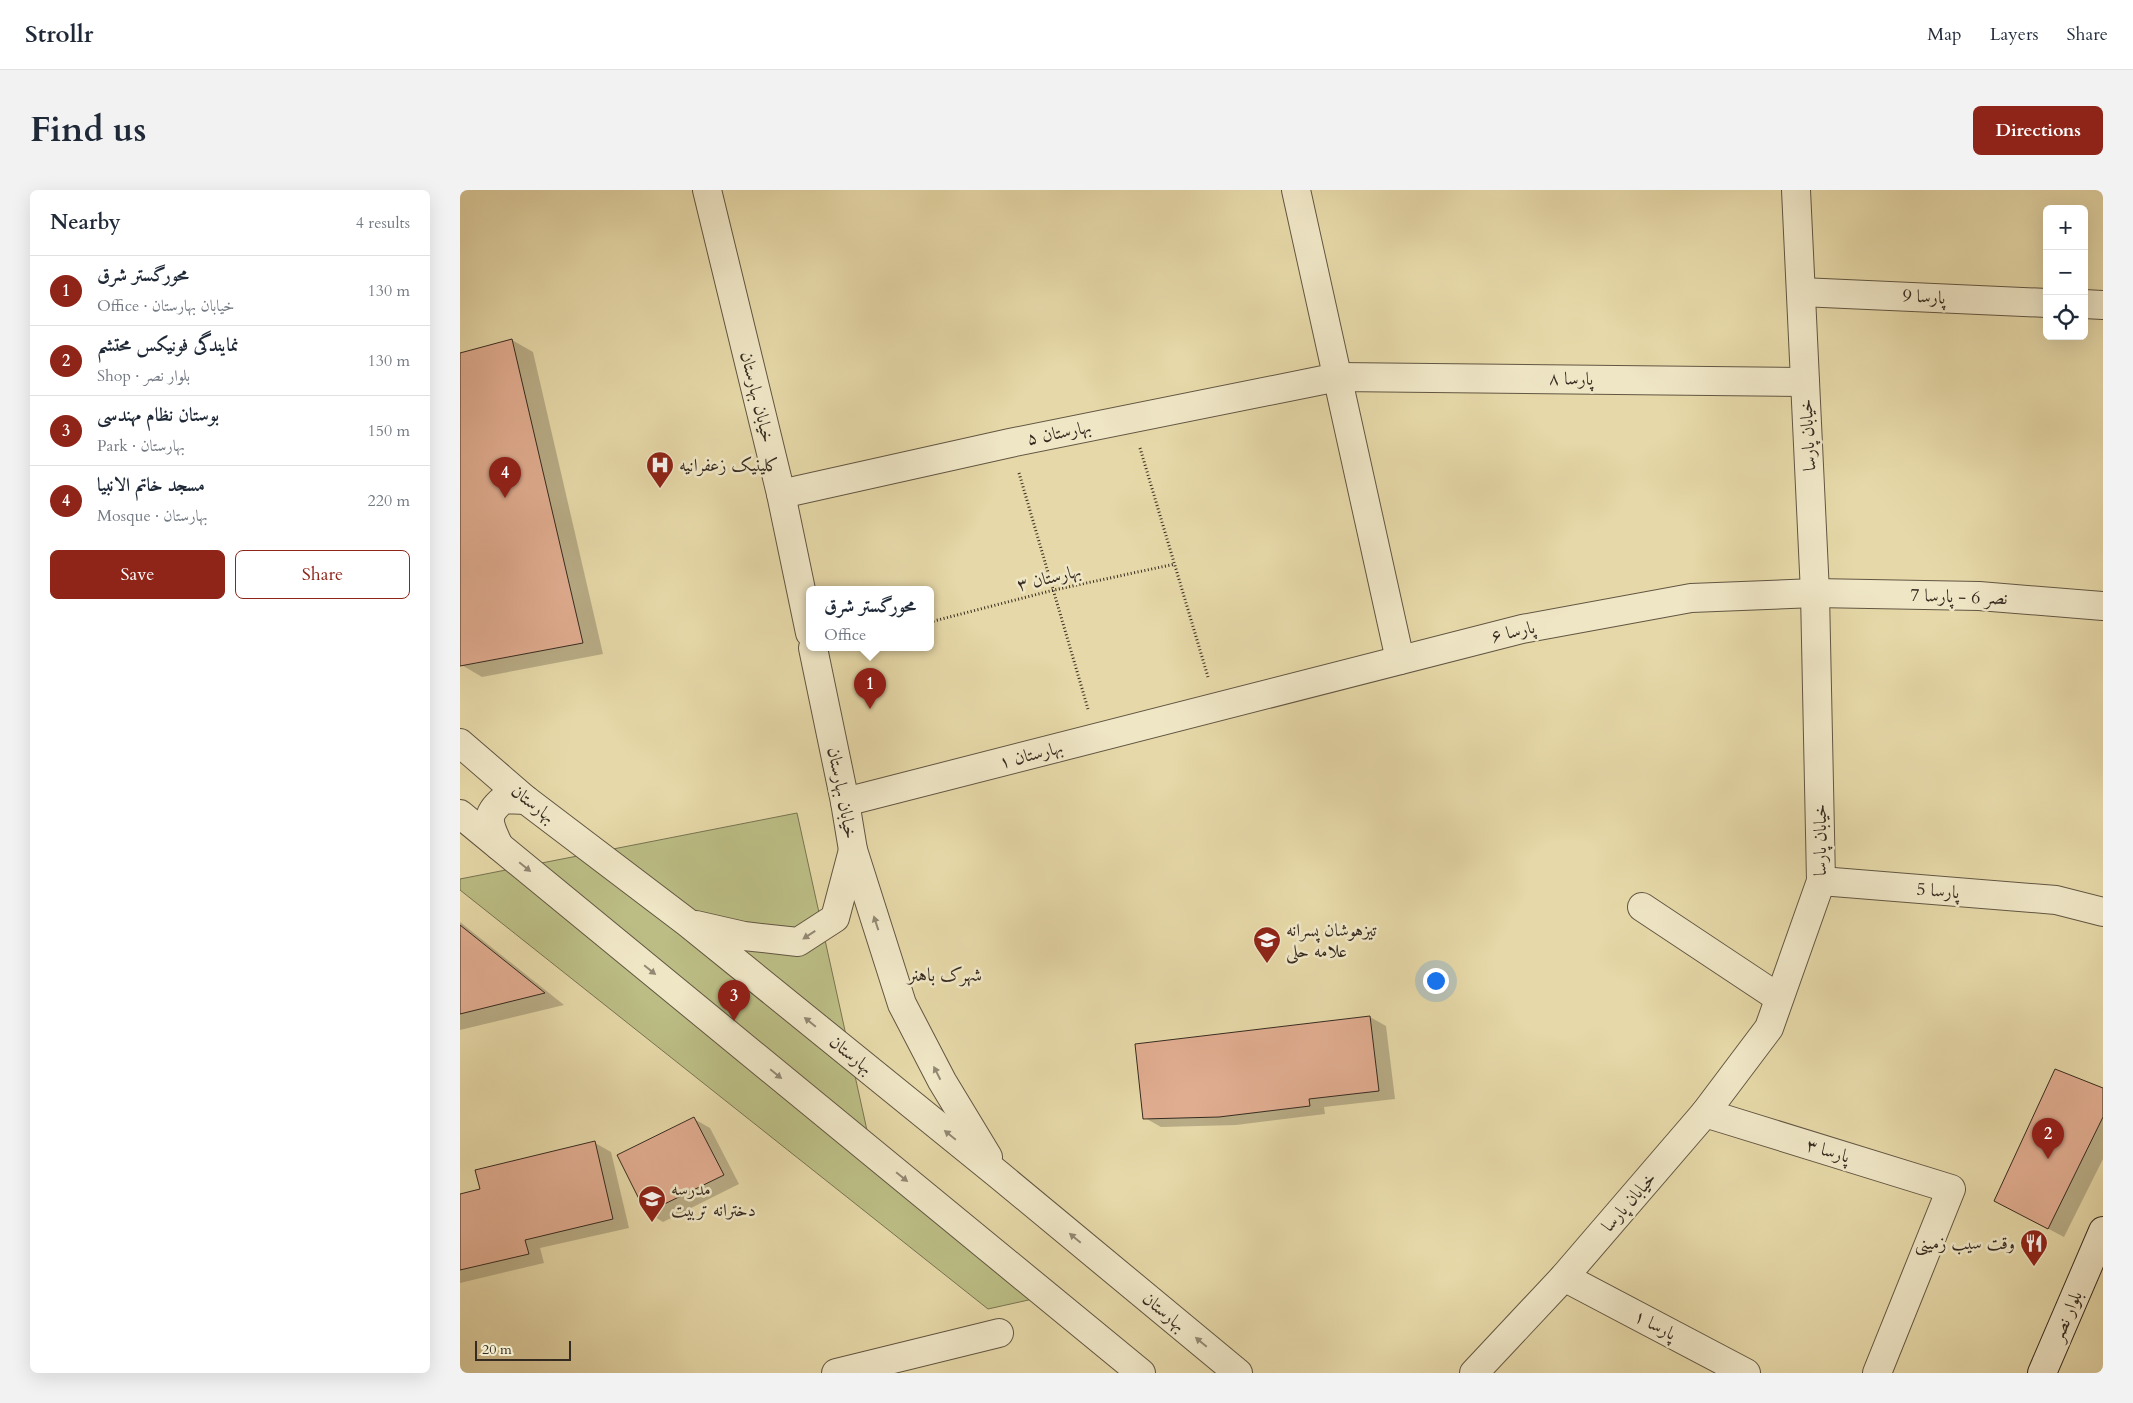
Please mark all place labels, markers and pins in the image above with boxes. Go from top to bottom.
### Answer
hospital icon: کلینیک زعفرانیه [645,450,675,489]
place label: کلینیک زعفرانیه [679,453,779,478]
pin: 4 [489,457,521,498]
pin: 1 [854,668,886,709]
place label: تیزهوشان پسرانه علامه حلی [1286,918,1377,964]
school or university icon: تیزهوشان پسرانه علامه حلی [1252,925,1282,964]
pin: 3 [718,980,750,1021]
pin: 2 [2032,1118,2064,1159]
place label: مدرسه دخترانه تربیت [671,1177,756,1223]
school or university icon: مدرسه دخترانه تربیت [637,1184,667,1223]
restaurant icon: وقت سیب زمینی [2019,1228,2049,1267]
place label: وقت سیب زمینی [1915,1231,2015,1256]

